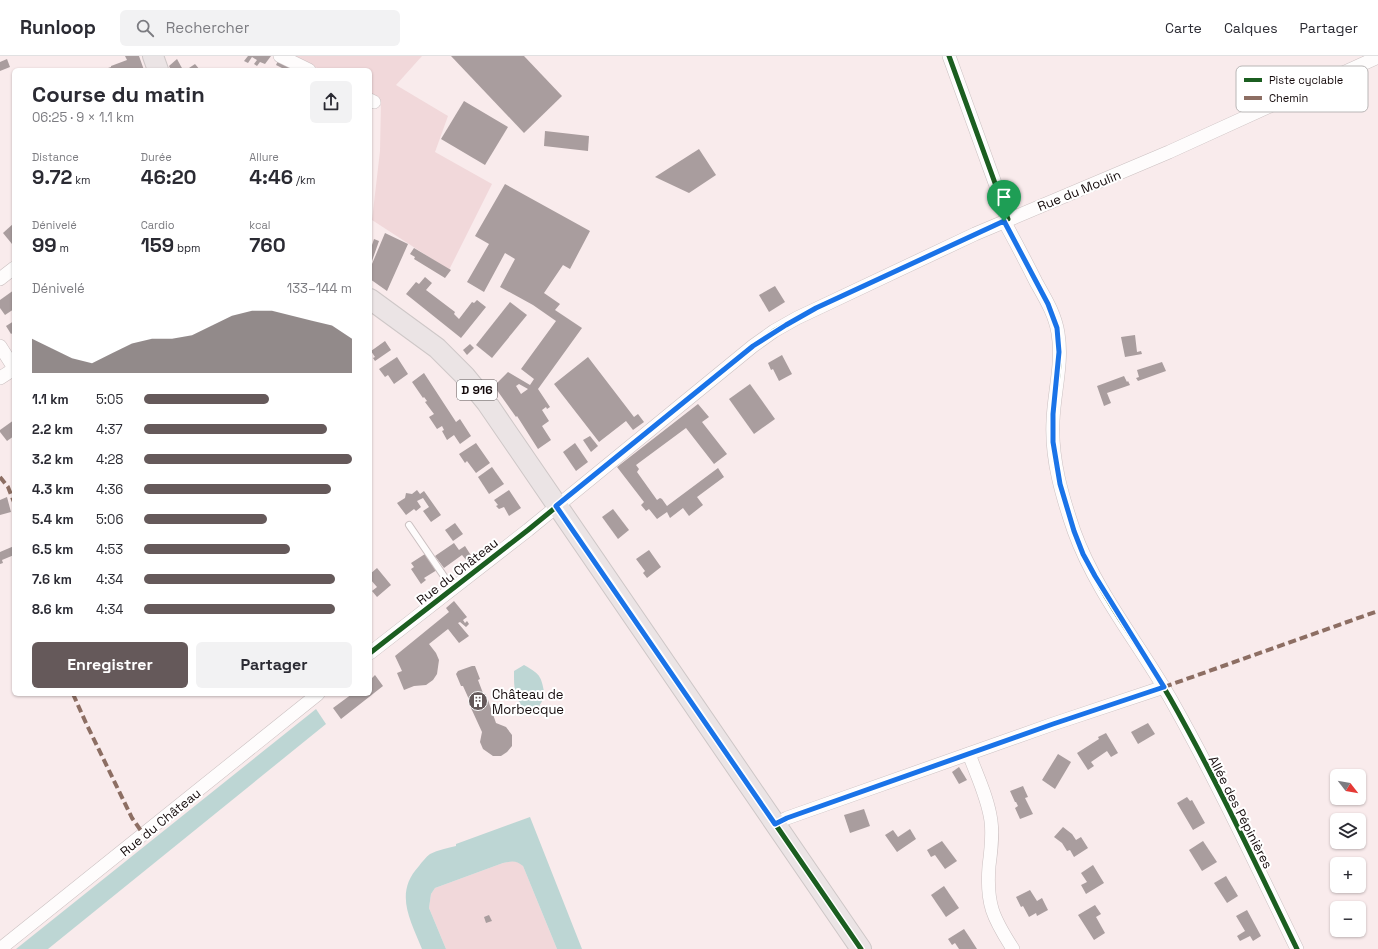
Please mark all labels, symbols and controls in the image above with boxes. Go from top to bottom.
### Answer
search box [120,10,400,46]
text: Runloop [20,15,96,40]
icon: search [134,17,156,39]
text: Rechercher [166,18,249,37]
text: Carte [1165,19,1202,37]
text: Calques [1224,19,1278,37]
text: Partager [1300,19,1358,37]
legend [1236,66,1368,112]
text: Piste cyclable [1269,73,1343,87]
text: Course du matin [32,80,205,108]
button: share [310,81,352,123]
text: Chemin [1269,91,1308,105]
text: 06:25 · 9 × 1.1 km [32,109,134,126]
text: Distance [32,150,79,164]
text: Durée [141,150,172,164]
text: Allure [249,150,279,164]
text: 9.72 [32,164,72,190]
text: 46:20 [141,164,197,190]
text: 4:46 [249,164,293,190]
street label: Rue du Moulin [1035,166,1123,215]
text: km [72,173,91,187]
text: /km [293,173,315,187]
pin [987,180,1021,221]
icon: arrive [993,186,1015,208]
text: Dénivelé [32,218,77,232]
text: Cardio [141,218,175,232]
text: kcal [249,218,271,232]
text: 99 [32,232,57,258]
text: 159 [141,232,174,258]
text: 760 [249,232,286,258]
text: m [57,241,69,255]
text: bpm [174,241,201,255]
text: Dénivelé [32,280,85,297]
text: 133–144 m [287,280,352,297]
road number: D 916 [457,380,497,400]
text: 1.1 km [32,391,69,408]
text: 5:05 [96,391,123,408]
text: 2.2 km [32,421,73,438]
text: 4:37 [96,421,123,438]
text: 3.2 km [32,451,73,468]
text: 4:28 [96,451,123,468]
text: 4.3 km [32,481,74,498]
text: 4:36 [96,481,123,498]
text: 5.4 km [32,511,74,528]
text: 5:06 [96,511,123,528]
street label: Rue du Château [413,534,502,609]
text: 6.5 km [32,541,73,558]
text: 4:53 [96,541,123,558]
text: 7.6 km [32,571,72,588]
text: 4:34 [96,571,123,588]
text: 8.6 km [32,601,73,618]
text: 4:34 [96,601,123,618]
button: Enregistrer [32,642,188,688]
button: Partager [196,642,352,688]
place label: Château de Morbecque [492,686,564,718]
building icon: Château de Morbecque [467,690,489,712]
street label: Allée des Pépinières [1205,753,1276,872]
north arrow [1330,769,1366,805]
map controls [1330,769,1366,937]
street label: Rue du Château [117,785,204,860]
button: layers [1330,813,1366,849]
button: + [1330,857,1366,893]
button: − [1330,901,1366,937]

